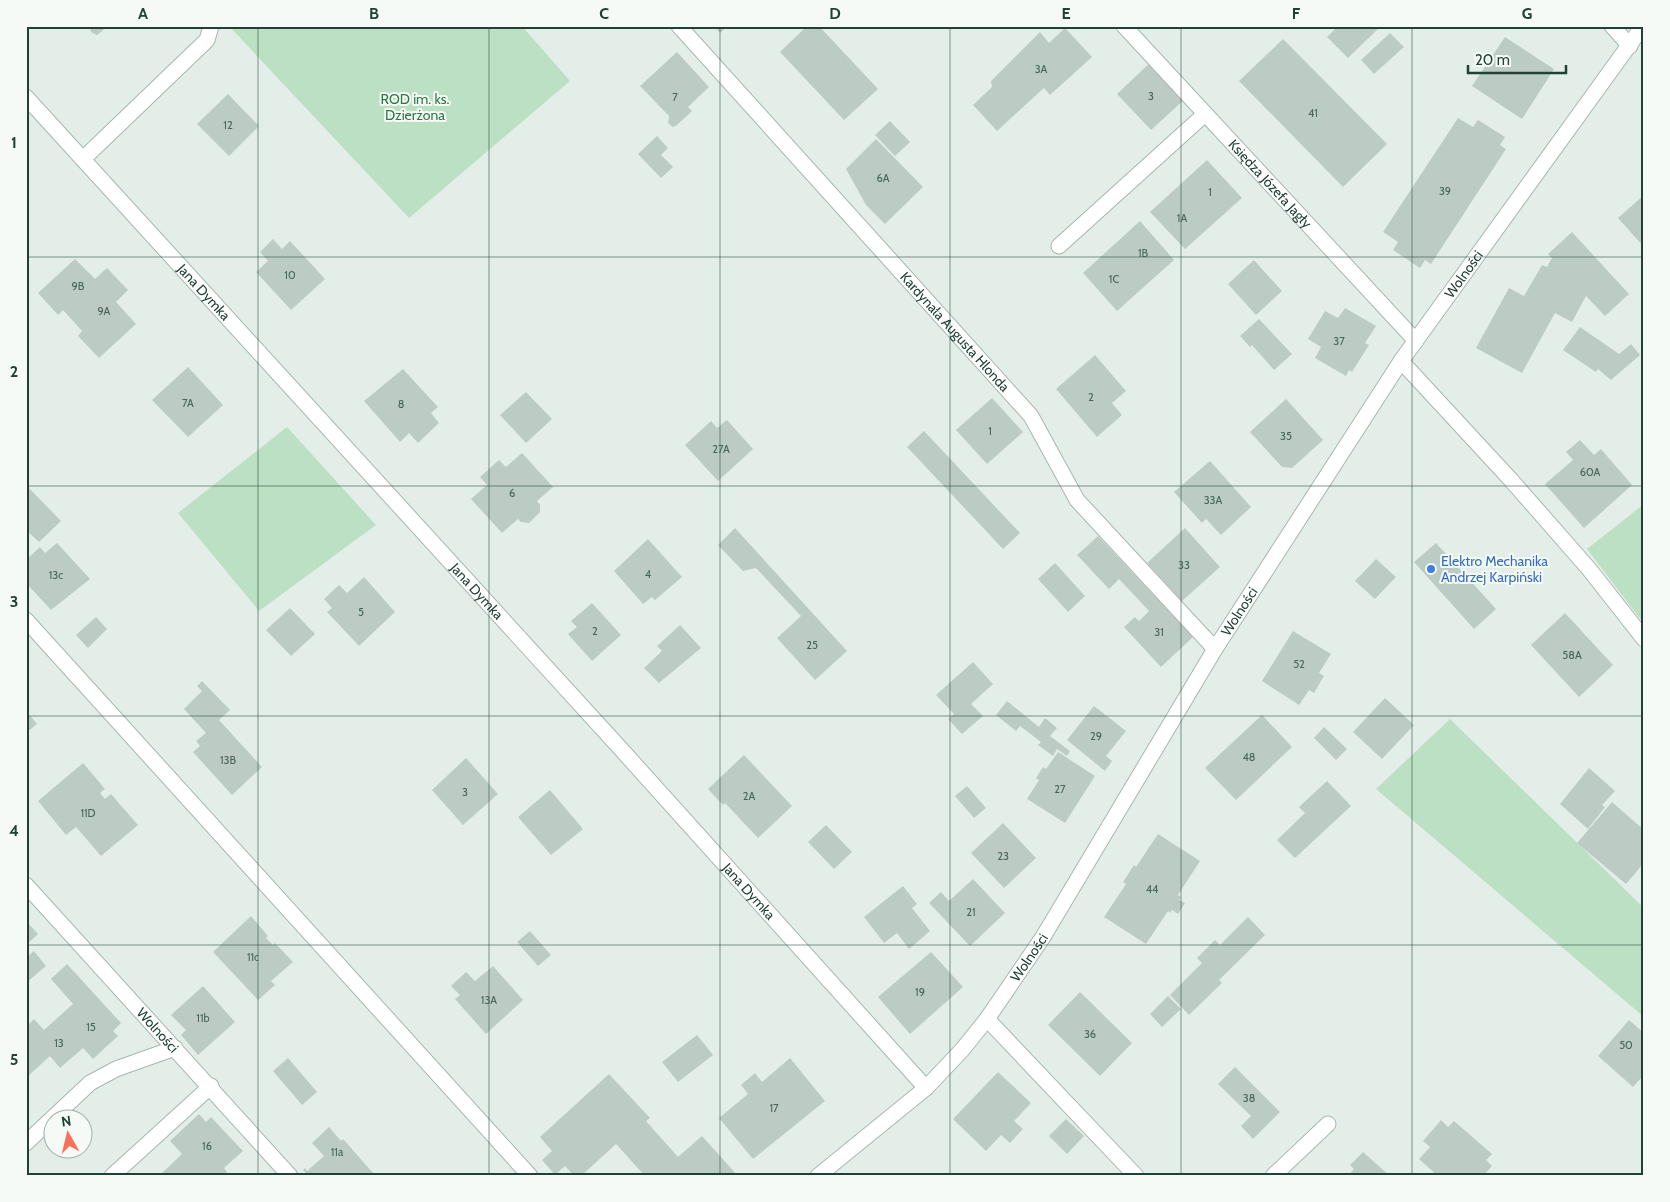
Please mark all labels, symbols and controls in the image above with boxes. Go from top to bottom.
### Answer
text: A [138,4,148,23]
text: B [369,4,379,23]
text: C [599,4,609,23]
text: D [829,4,841,23]
text: E [1061,4,1071,23]
text: F [1292,4,1301,23]
text: G [1522,4,1532,23]
scale bar [1468,42,1565,74]
text: 20 m [1475,51,1510,69]
house number: 3A [1035,62,1048,76]
house number: 3 [1148,89,1154,103]
park label: ROD im. ks. Dzierżona [381,90,450,124]
house number: 7 [672,90,678,104]
house number: 41 [1308,106,1318,120]
house number: 12 [223,118,233,132]
text: 1 [11,133,17,152]
street label: Księdza Józefa Jagły [1225,135,1316,232]
house number: 6A [876,171,890,185]
house number: 39 [1439,184,1451,198]
house number: 1 [1208,185,1212,199]
house number: 1A [1177,211,1187,225]
house number: 1B [1138,246,1149,260]
street label: Wolności [1440,247,1487,302]
street label: Jana Dymka [173,259,234,324]
house number: 10 [284,268,296,282]
street label: Kardynała Augusta Hlonda [896,268,1014,396]
house number: 1C [1109,272,1119,286]
house number: 9B [72,279,85,293]
house number: 9A [98,304,111,318]
house number: 37 [1333,334,1345,348]
text: 2 [10,362,18,381]
house number: 2 [1088,390,1094,404]
house number: 7A [182,396,194,410]
house number: 8 [398,397,404,411]
house number: 1 [988,424,992,438]
house number: 35 [1280,429,1292,443]
house number: 27A [712,442,730,456]
house number: 60A [1580,465,1601,479]
house number: 6 [509,486,515,500]
house number: 33A [1204,493,1223,507]
place label: Elektro Mechanika Andrzej Karpiński [1441,552,1548,586]
street label: Jana Dymka [446,558,507,623]
house number: 33 [1178,558,1190,572]
marker: Elektro Mechanika Andrzej Karpiński [1425,563,1437,575]
house number: 4 [645,567,652,581]
house number: 13c [49,568,63,582]
street label: Wolności [1217,584,1262,639]
text: 3 [10,592,18,611]
house number: 5 [358,605,364,619]
house number: 2 [592,624,598,638]
house number: 31 [1154,625,1164,639]
house number: 25 [806,638,818,652]
house number: 58A [1562,648,1582,662]
house number: 52 [1293,657,1305,671]
house number: 29 [1090,729,1102,743]
house number: 48 [1242,750,1256,764]
house number: 13B [220,753,236,767]
house number: 27 [1054,782,1066,796]
house number: 3 [462,785,468,799]
house number: 2A [743,789,755,803]
house number: 11D [80,806,96,820]
text: 4 [9,821,19,840]
house number: 23 [997,849,1009,863]
street label: Jana Dymka [718,858,779,924]
house number: 44 [1146,882,1159,896]
house number: 21 [966,905,976,919]
street label: Wolności [1006,930,1052,985]
house number: 11c [247,950,259,964]
house number: 19 [915,985,925,999]
house number: 13A [481,993,497,1007]
street label: Wolności [133,1004,183,1056]
house number: 11b [196,1011,210,1025]
house number: 15 [86,1020,96,1034]
house number: 36 [1084,1027,1096,1041]
house number: 13 [54,1036,64,1050]
house number: 50 [1619,1038,1633,1052]
text: 5 [10,1050,18,1069]
house number: 38 [1243,1091,1255,1105]
house number: 17 [769,1101,779,1115]
north arrow [42,1110,92,1160]
text: N [60,1112,72,1131]
house number: 16 [202,1139,212,1153]
house number: 11a [331,1145,344,1159]

